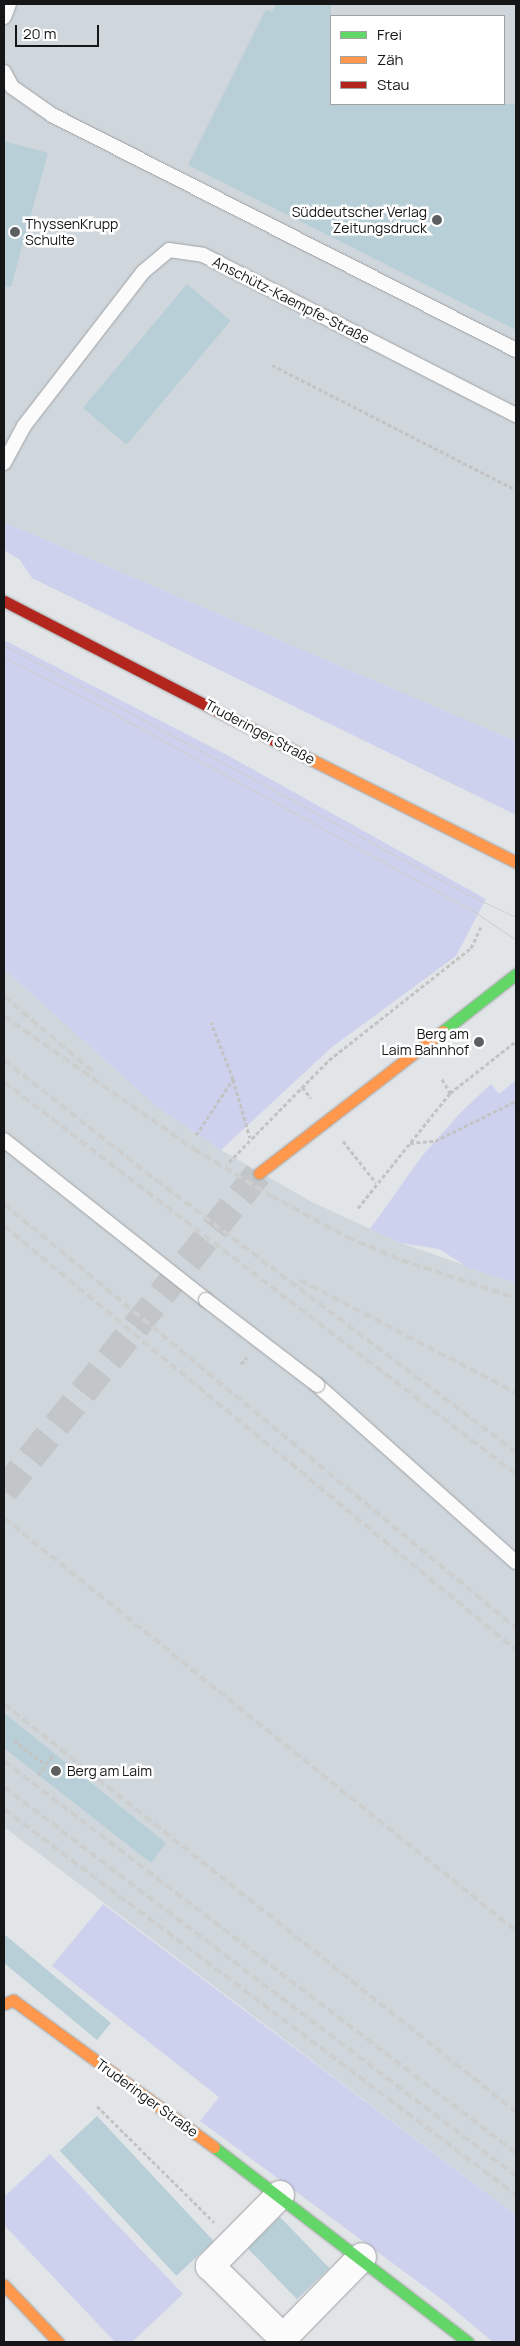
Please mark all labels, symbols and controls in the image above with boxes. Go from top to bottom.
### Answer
scale bar [18,15,101,47]
legend [330,15,505,105]
text: 20 m [23,23,56,44]
text: Frei [377,24,402,45]
text: Zäh [377,49,403,70]
text: Stau [377,74,410,95]
place label: Süddeutscher Verlag Zeitungsdruck [292,204,427,236]
marker: Süddeutscher Verlag Zeitungsdruck [431,214,443,226]
place label: ThyssenKrupp Schulte [25,216,118,248]
marker: ThyssenKrupp Schulte [9,226,21,238]
street label: Anschütz-Kaempfe-Straße [210,253,372,347]
street label: Truderinger Straße [202,696,318,768]
place label: Berg am Laim Bahnhof [382,1026,469,1058]
marker: Berg am Laim Bahnhof [473,1036,485,1048]
place label: Berg am Laim [67,1763,152,1779]
marker: Berg am Laim [49,1764,63,1778]
street label: Truderinger Straße [93,2055,201,2141]

